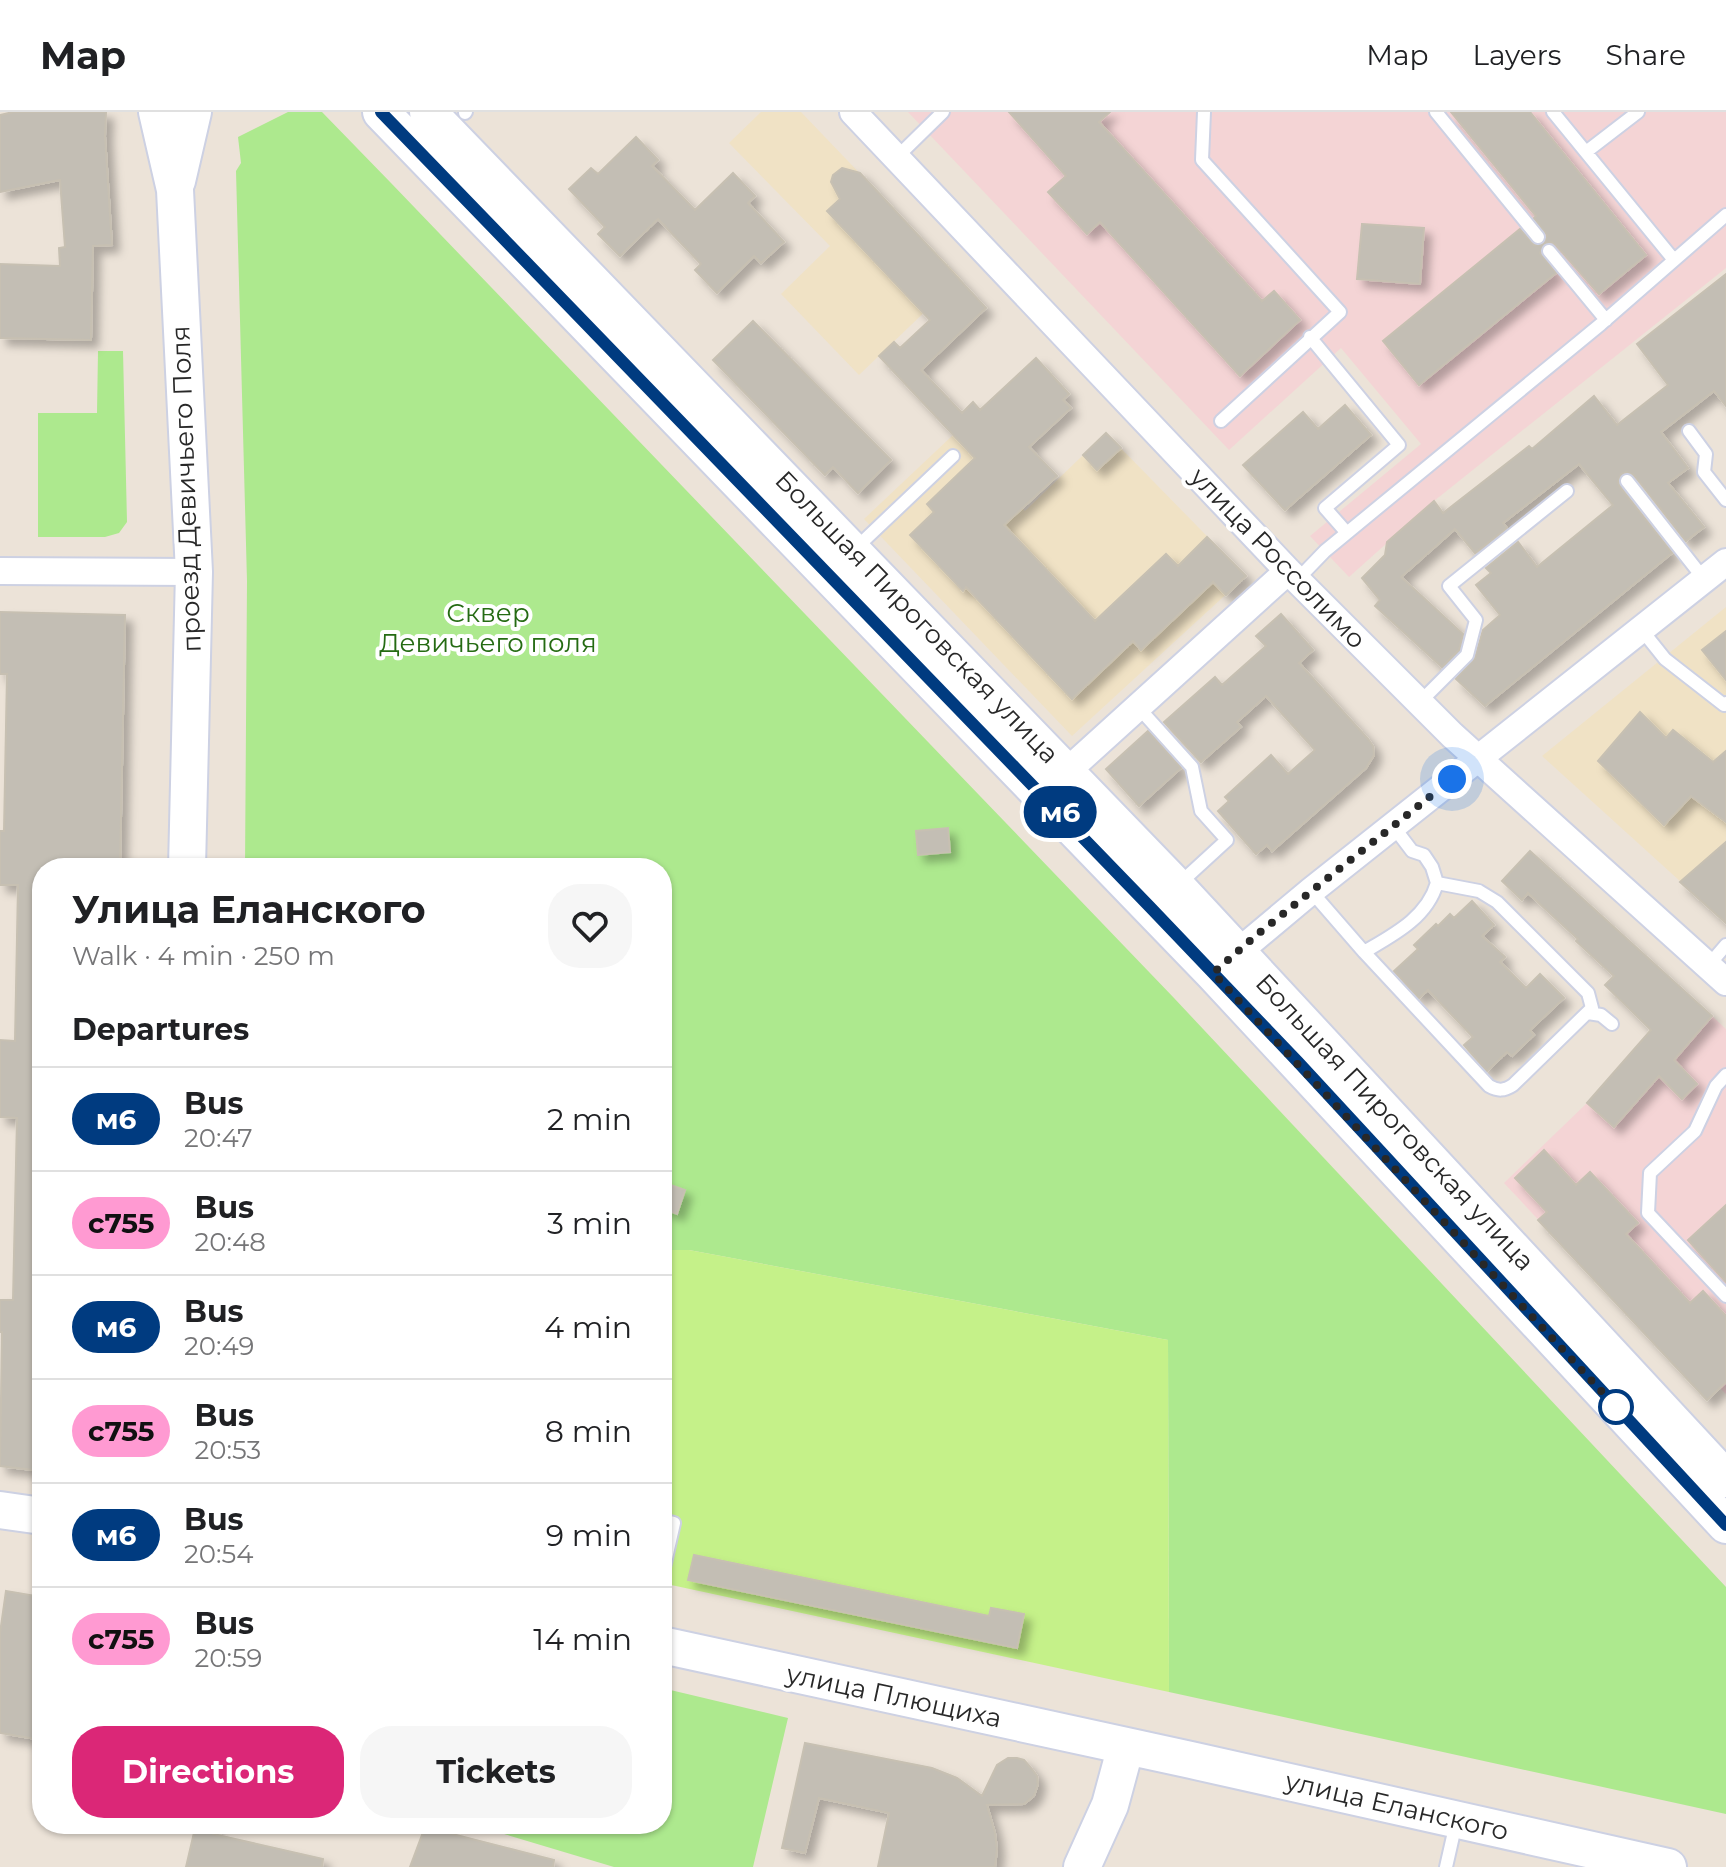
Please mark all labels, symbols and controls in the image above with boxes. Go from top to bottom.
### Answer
text: Map [40,32,126,79]
text: Map [1366,38,1429,72]
text: Layers [1473,38,1562,72]
text: Share [1606,38,1686,72]
street label: проезд Девичьего Поля [164,325,208,653]
street label: улица Россолимо [1183,460,1373,655]
street label: Большая Пироговская улица [768,464,1066,770]
park label: Сквер Девичьего поля [379,597,597,659]
your location [1432,759,1472,799]
line badge: м6 [1024,786,1096,838]
text: м6 [1040,795,1080,829]
button: heart [548,884,632,968]
text: Улица Еланского [72,886,426,933]
text: Walk · 4 min · 250 m [72,940,335,972]
street label: Большая Пироговская улица [1249,967,1541,1277]
text: Departures [72,1011,249,1048]
text: Bus [184,1085,244,1122]
text: 2 min [547,1101,632,1138]
text: м6 [96,1102,136,1136]
text: 20:47 [184,1122,253,1154]
text: Bus [194,1189,254,1226]
text: 3 min [547,1205,632,1242]
text: с755 [88,1206,154,1240]
text: 20:48 [194,1226,266,1258]
text: Bus [184,1293,244,1330]
text: 4 min [544,1309,632,1346]
text: м6 [96,1310,136,1344]
text: 20:49 [184,1330,254,1362]
unlabelled marker [1599,1390,1633,1424]
text: Bus [194,1397,254,1434]
text: 8 min [545,1413,632,1450]
text: с755 [88,1414,154,1448]
text: 20:53 [194,1434,261,1466]
text: Bus [184,1501,244,1538]
text: 9 min [546,1517,632,1554]
text: м6 [96,1518,136,1552]
text: 20:54 [184,1538,253,1570]
text: Bus [194,1605,254,1642]
text: 14 min [533,1621,632,1658]
text: с755 [88,1622,154,1656]
text: 20:59 [194,1642,262,1674]
street label: улица Плющиха [783,1657,1004,1734]
button: Directions [72,1726,344,1818]
button: Tickets [360,1726,632,1818]
street label: улица Еланского [1281,1765,1512,1847]

